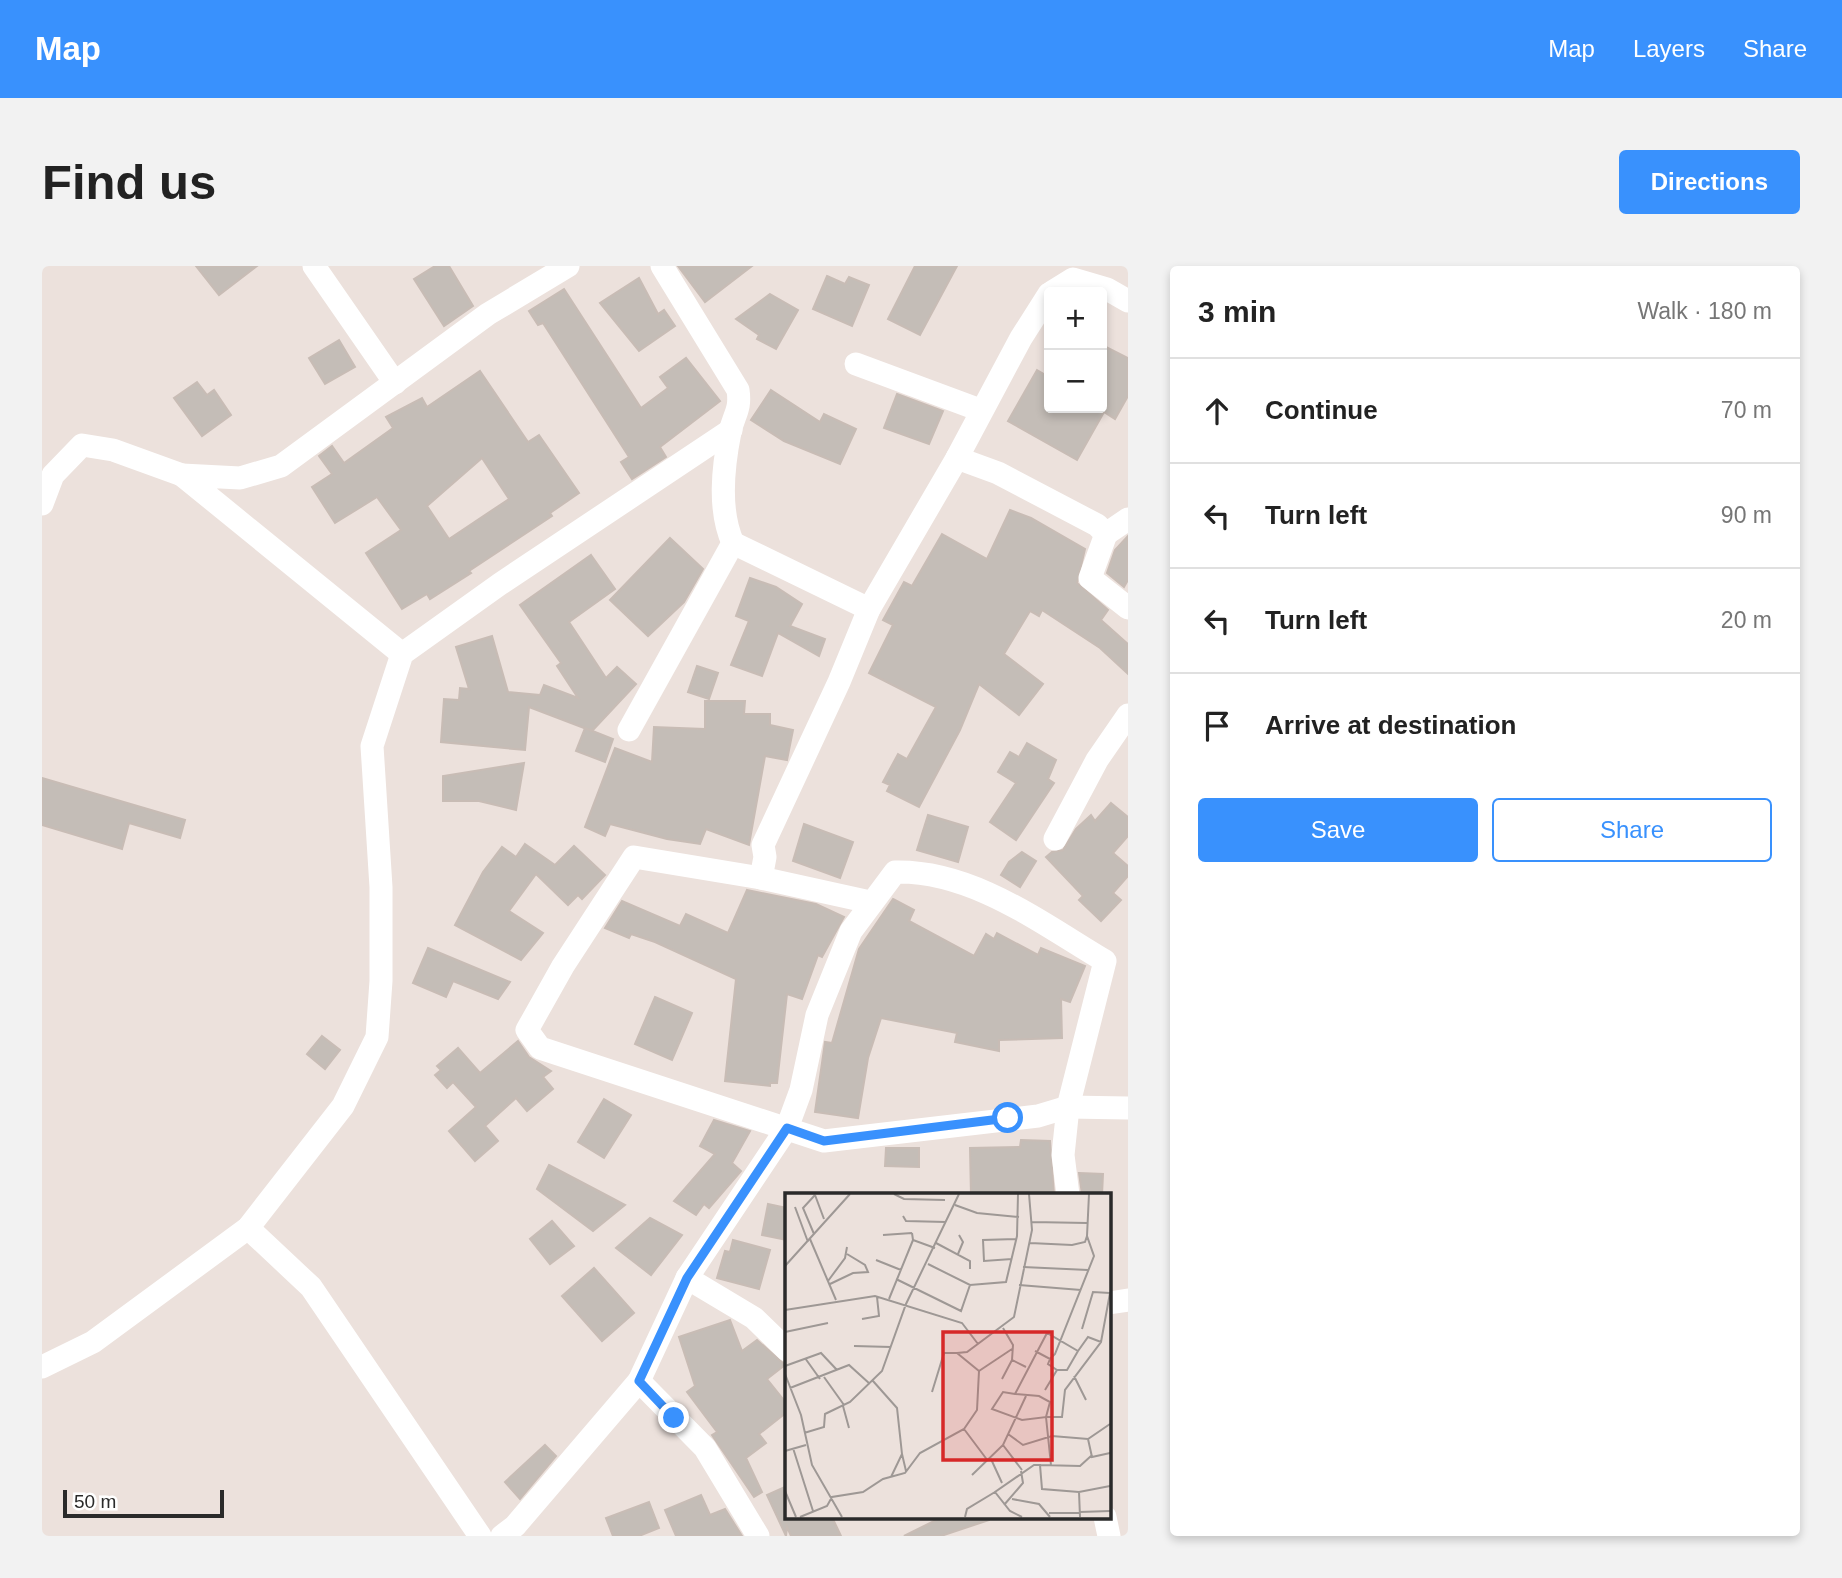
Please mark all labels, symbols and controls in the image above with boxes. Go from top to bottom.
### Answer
text: Map [35,30,101,67]
text: Map [1548,35,1595,62]
text: Layers [1633,35,1705,62]
text: Share [1743,35,1807,62]
button: Directions [1619,150,1800,214]
text: Find us [42,155,216,209]
map controls [1044,287,1107,413]
button: + [1044,287,1107,350]
text: 3 min [1198,295,1276,328]
text: Walk · 180 m [1637,298,1772,324]
button: − [1044,350,1107,413]
icon: ahead [1198,392,1236,430]
text: Continue [1265,395,1378,425]
text: 70 m [1721,397,1772,423]
icon: left [1198,497,1236,535]
text: Turn left [1265,500,1367,530]
text: 90 m [1721,502,1772,528]
icon: left [1198,602,1236,640]
text: Turn left [1265,605,1367,635]
text: 20 m [1721,607,1772,633]
icon: arrive [1198,707,1236,745]
text: Arrive at destination [1265,710,1516,740]
button: Save [1198,798,1478,862]
button: Share [1492,798,1772,862]
route start [992,1102,1023,1133]
inset map [785,1193,1111,1518]
route end [658,1402,689,1433]
scale bar [63,1487,224,1519]
text: 50 m [74,1491,116,1512]

